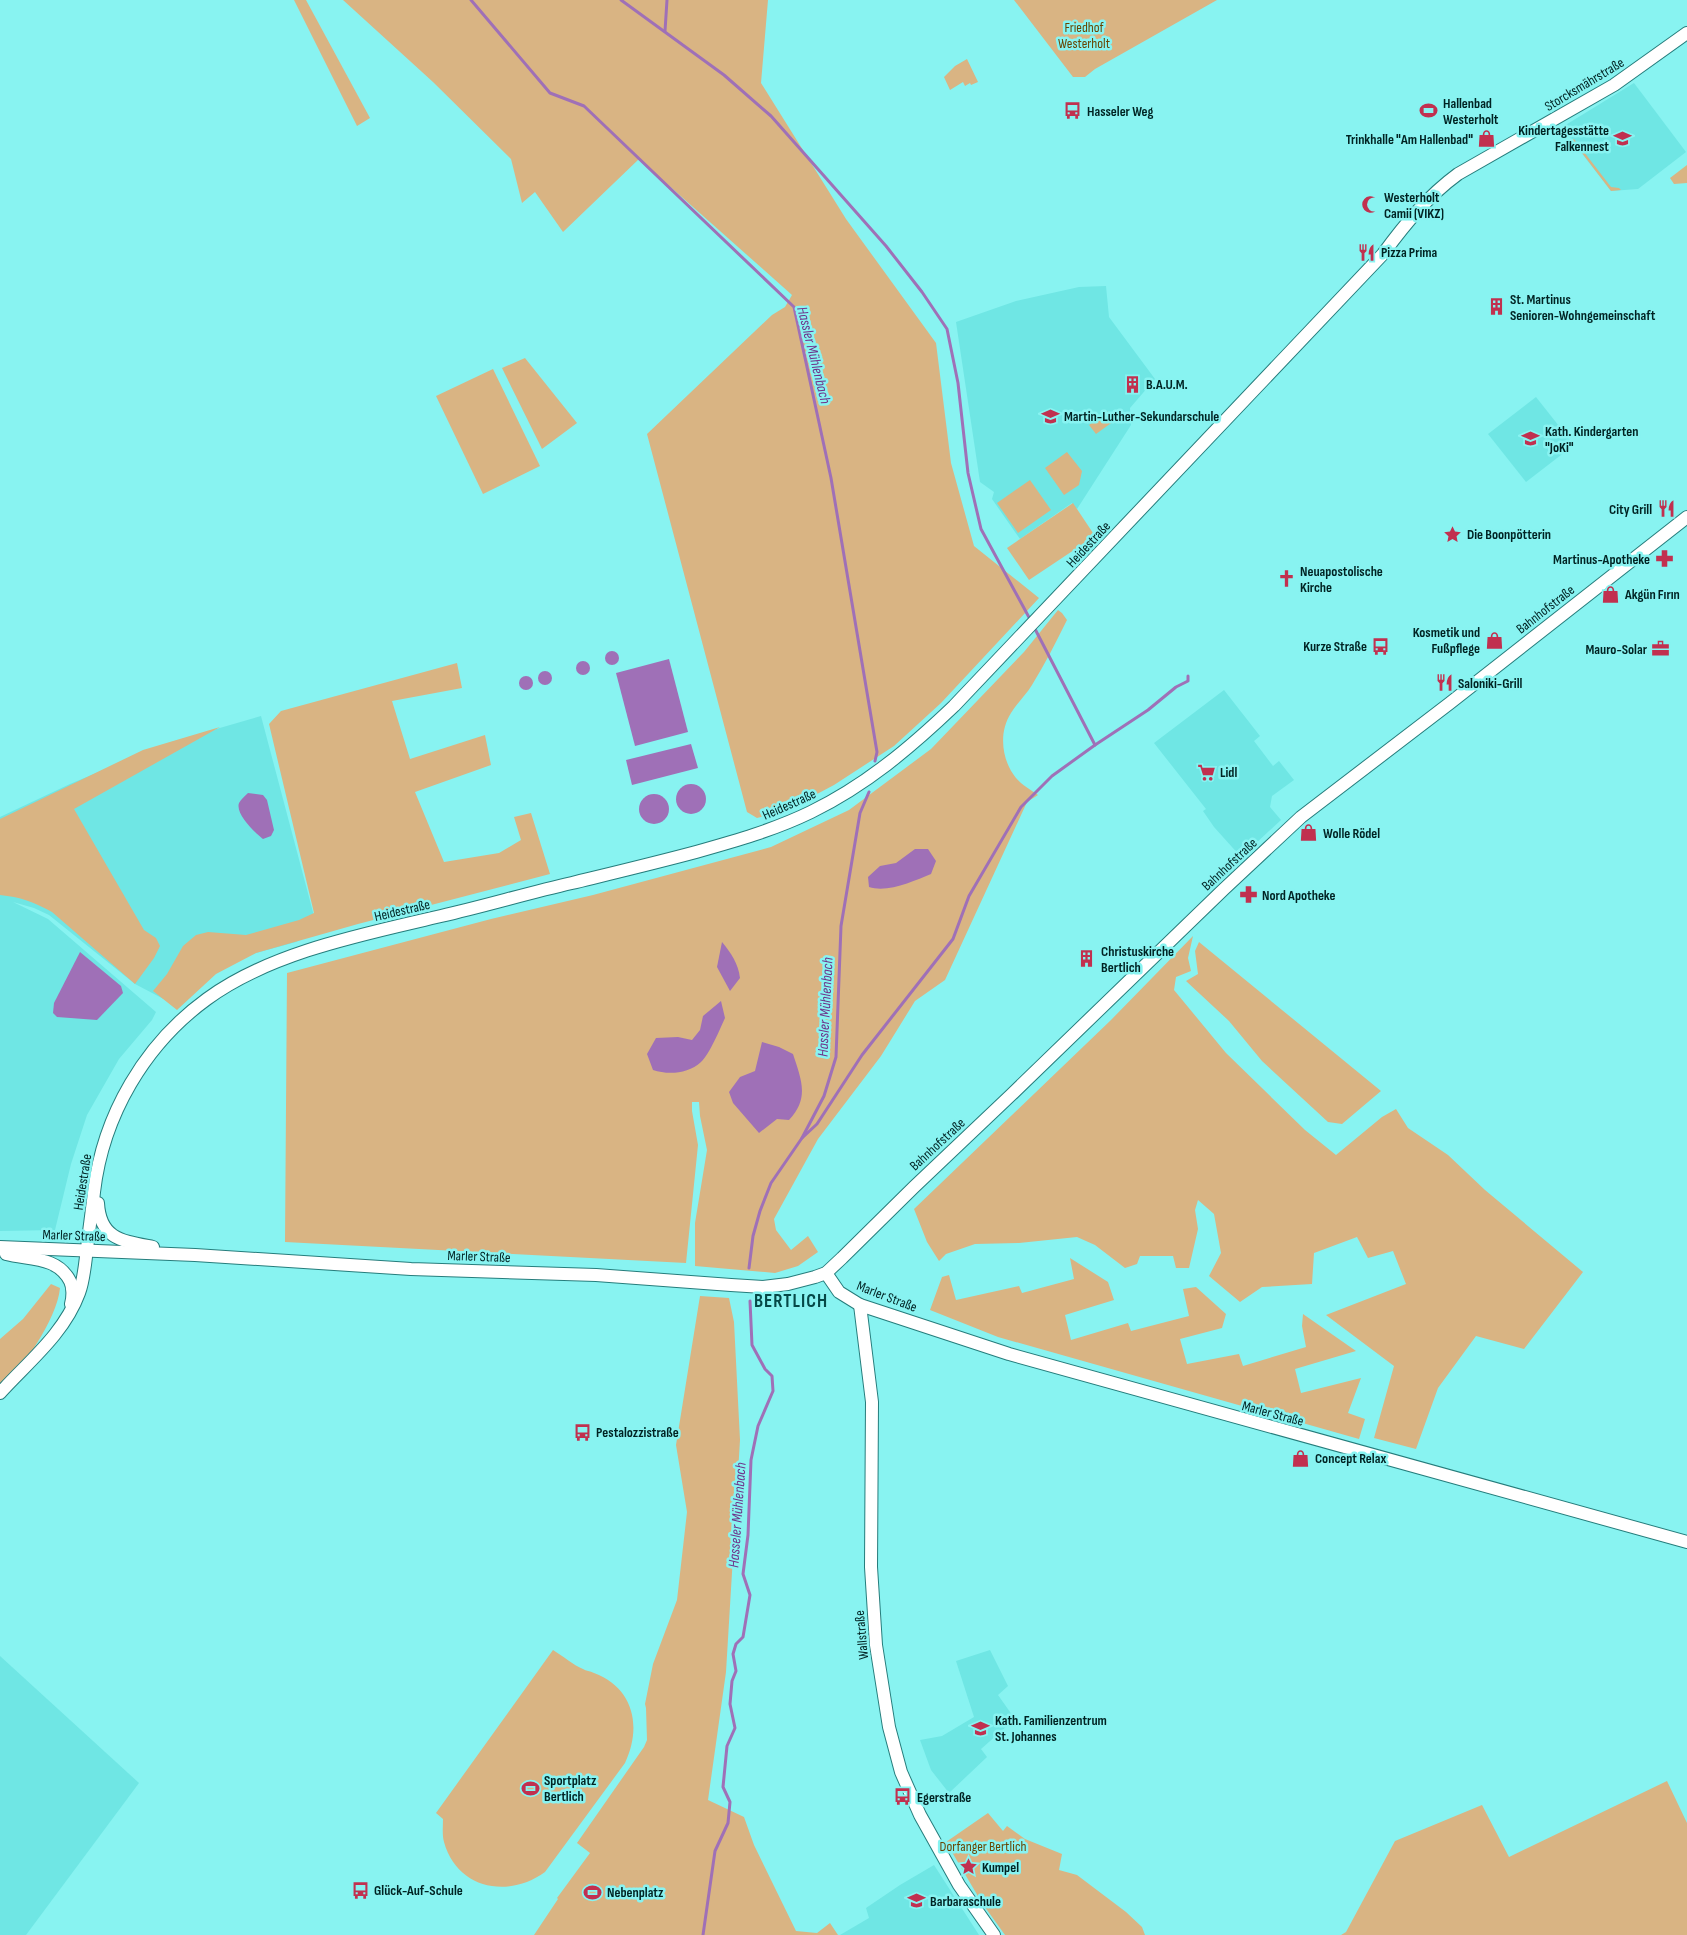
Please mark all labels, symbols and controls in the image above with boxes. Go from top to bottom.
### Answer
park label: Friedhof Westerholt [1058,19,1110,52]
street label: Storcksmährstraße [1541,54,1627,115]
place label: Hallenbad Westerholt [1443,95,1499,128]
bus stop icon: Hasseler Weg [1063,101,1083,121]
sports icon: Hallenbad Westerholt [1419,101,1439,121]
place label: Hasseler Weg [1087,103,1154,120]
place label: Kindertagesstätte Falkennest [1518,122,1609,155]
school or university icon: Kindertagesstätte Falkennest [1613,128,1633,148]
shop icon: Trinkhalle "Am Hallenbad" [1477,129,1497,149]
place label: Trinkhalle "Am Hallenbad" [1346,131,1473,148]
place label: Westerholt Camii (VIKZ) [1384,189,1444,222]
mosque icon: Westerholt Camii (VIKZ) [1360,195,1380,215]
restaurant icon: Pizza Prima [1357,242,1377,262]
place label: Pizza Prima [1381,244,1438,261]
place label: St. Martinus Senioren-Wohngemeinschaft [1510,291,1656,324]
building icon: St. Martinus Senioren-Wohngemeinschaft [1486,297,1506,317]
water label: Hassler Mühlenbach [792,305,835,406]
building icon: B.A.U.M. [1122,374,1142,394]
place label: B.A.U.M. [1146,376,1188,393]
school or university icon: Martin-Luther-Sekundarschule [1040,406,1060,426]
place label: Martin-Luther-Sekundarschule [1064,408,1219,425]
place label: Kath. Kindergarten "JoKi" [1545,423,1639,456]
school or university icon: Kath. Kindergarten "JoKi" [1521,429,1541,449]
restaurant icon: City Grill [1656,499,1676,519]
place label: City Grill [1609,501,1652,518]
street label: Heidestraße [1063,518,1114,571]
place icon: Die Boonpötterin [1443,524,1463,544]
place label: Die Boonpötterin [1467,526,1551,543]
pharmacy icon: Martinus-Apotheke [1654,549,1674,569]
place label: Martinus-Apotheke [1553,551,1650,568]
place label: Neuapostolische Kirche [1300,563,1383,596]
church icon: Neuapostolische Kirche [1276,569,1296,589]
street label: Bahnhofstraße [1513,581,1578,637]
shop icon: Akgün Fırın [1601,584,1621,604]
place label: Akgün Fırın [1624,586,1680,603]
place label: Kosmetik und Fußpflege [1413,624,1480,657]
shop icon: Kosmetik und Fußpflege [1484,630,1504,650]
bus stop icon: Kurze Straße [1371,636,1391,656]
place label: Kurze Straße [1303,638,1367,655]
office icon: Mauro-Solar [1651,639,1671,659]
place label: Mauro-Solar [1585,641,1648,658]
restaurant icon: Saloniki-Grill [1434,673,1454,693]
place label: Saloniki-Grill [1458,675,1523,692]
supermarket icon: Lidl [1196,762,1216,782]
place label: Lidl [1220,764,1237,781]
street label: Heidestraße [760,785,819,824]
shop icon: Wolle Rödel [1299,823,1319,843]
place label: Wolle Rödel [1323,825,1380,842]
street label: Bahnhofstraße [1198,834,1261,894]
pharmacy icon: Nord Apotheke [1238,885,1258,905]
place label: Nord Apotheke [1262,887,1336,904]
street label: Heidestraße [373,896,432,925]
place label: Christuskirche Bertlich [1101,943,1174,976]
building icon: Christuskirche Bertlich [1077,949,1097,969]
water label: Hassler Mühlenbach [813,957,838,1057]
street label: Bahnhofstraße [906,1114,969,1174]
street label: Heidestraße [70,1153,95,1211]
street label: Marler Straße [42,1226,106,1245]
street label: Marler Straße [447,1247,511,1266]
street label: Marler Straße [854,1277,919,1316]
district label: BERTLICH [754,1290,828,1313]
street label: Marler Straße [1240,1397,1306,1430]
bus stop icon: Pestalozzistraße [572,1422,592,1442]
place label: Pestalozzistraße [596,1424,679,1441]
shop icon: Concept Relax [1291,1448,1311,1468]
place label: Concept Relax [1315,1450,1386,1467]
water label: Hasseler Mühlenbach [724,1462,751,1568]
street label: Wallstraße [851,1610,872,1660]
place label: Kath. Familienzentrum St. Johannes [995,1712,1107,1745]
school or university icon: Kath. Familienzentrum St. Johannes [971,1718,991,1738]
place label: Sportplatz Bertlich [544,1772,597,1805]
sports icon: Sportplatz Bertlich [520,1778,540,1798]
bus stop icon: Egerstraße [893,1787,913,1807]
place label: Egerstraße [917,1789,971,1806]
park label: Dorfanger Bertlich [940,1838,1026,1855]
place icon: Kumpel [958,1857,978,1877]
place label: Kumpel [982,1859,1019,1876]
bus stop icon: Glück-Auf-Schule [350,1880,370,1900]
place label: Glück-Auf-Schule [374,1882,463,1899]
sports icon: Nebenplatz [583,1882,603,1902]
place label: Nebenplatz [607,1884,664,1901]
school or university icon: Barbaraschule [906,1891,926,1911]
place label: Barbaraschule [930,1893,1001,1910]

